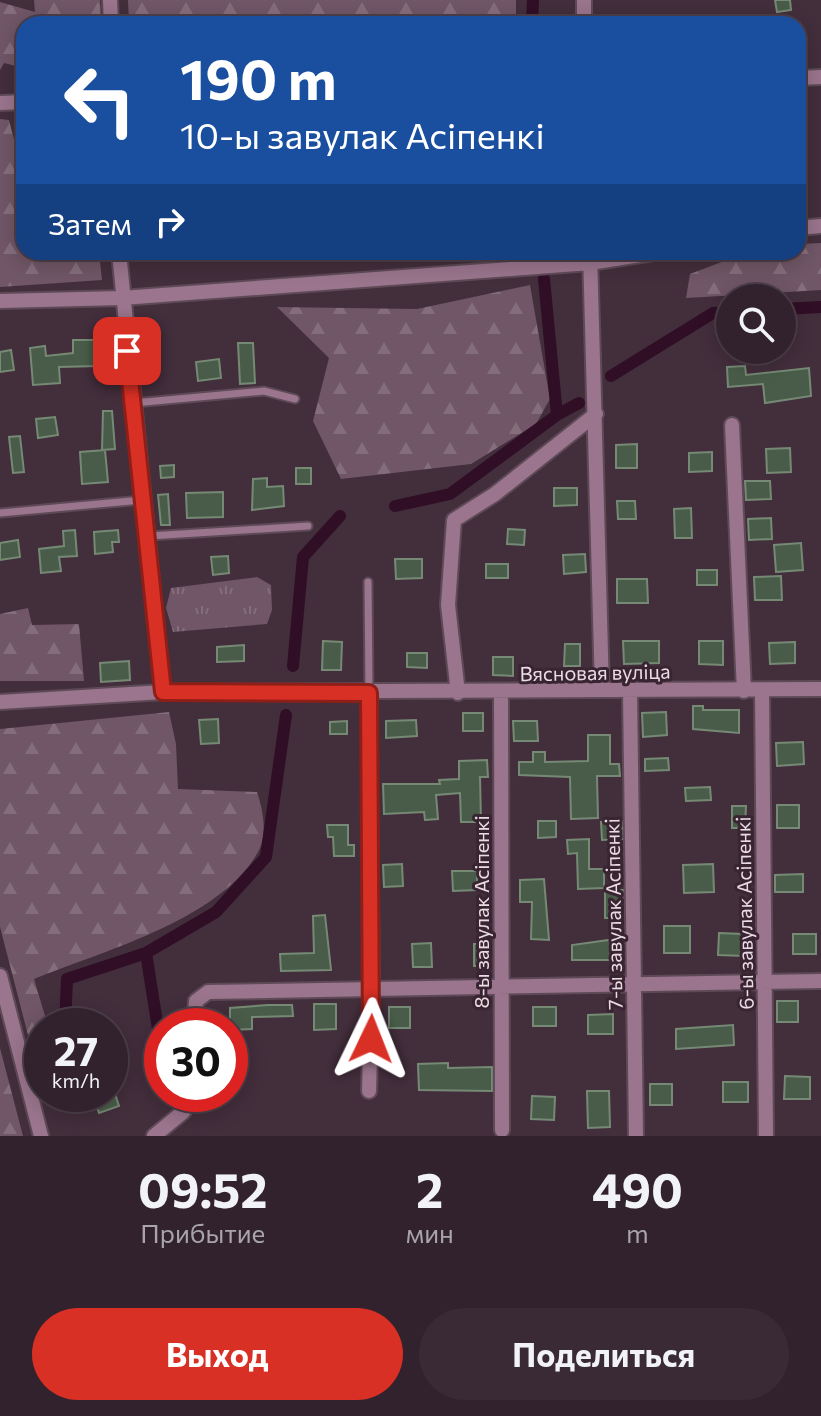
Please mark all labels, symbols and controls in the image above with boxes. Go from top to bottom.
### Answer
text: 190 m [180,43,337,112]
icon: left [48,48,152,152]
text: 10-ы завулак Асіпенкі [180,112,545,156]
icon: right [148,200,192,244]
text: Затем [48,204,132,241]
map controls [716,284,796,364]
button: search [716,284,796,364]
pin [93,317,161,385]
icon: arrive [105,329,149,373]
street label: Вясновая вуліца [519,659,671,685]
street label: 8-ы завулак Асіпенкі [469,815,493,1009]
street label: 6-ы завулак Асіпенкі [730,816,758,1010]
street label: 7-ы завулак Асіпенкі [599,818,627,1010]
position arrow [329,997,413,1081]
speed limit sign: 30 [144,1008,248,1112]
text: 27 [54,1025,98,1074]
text: km/h [52,1068,100,1092]
text: 09:52 [138,1159,268,1218]
text: 2 [416,1159,443,1218]
text: 490 [592,1159,683,1218]
text: Прибытие [140,1217,265,1248]
text: мин [406,1217,454,1248]
text: m [626,1217,649,1248]
button: Выход [32,1308,403,1400]
button: Поделиться [419,1308,789,1400]

